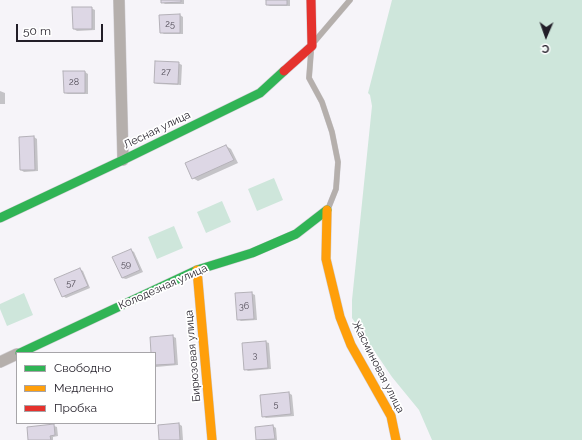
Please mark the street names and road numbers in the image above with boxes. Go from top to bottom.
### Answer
street label: Лесная улица [122,108,192,152]
street label: Колодезная улица [117,261,209,313]
street label: Бирюзовая улица [182,310,204,402]
street label: Жасминовая улица [349,319,407,415]

